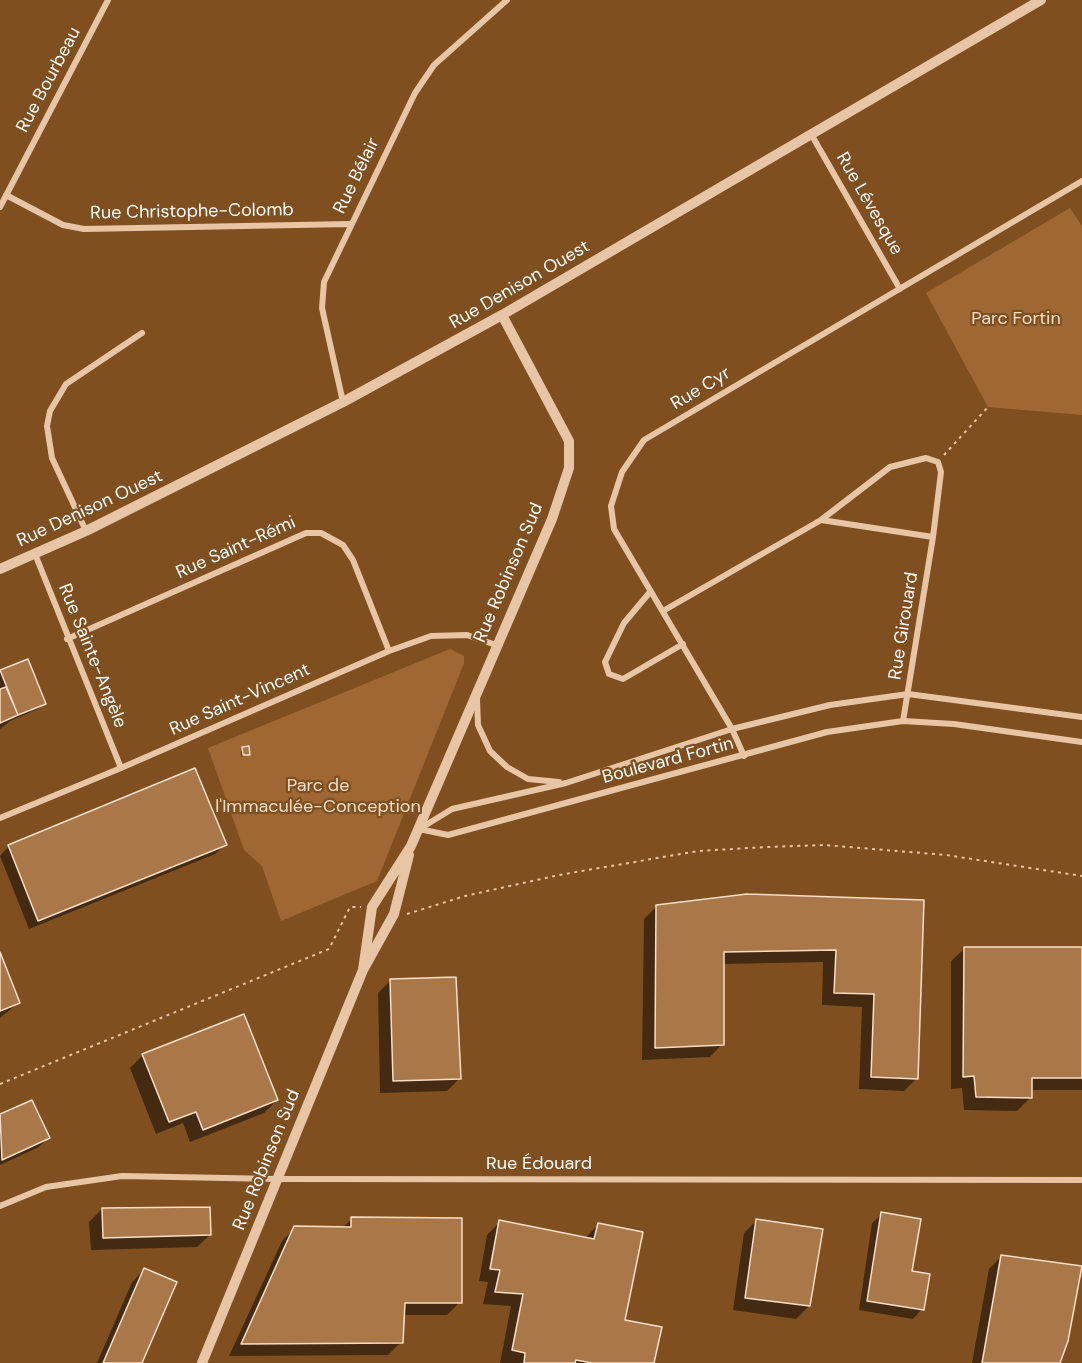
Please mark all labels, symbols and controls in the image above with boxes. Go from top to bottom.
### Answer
street label: Rue Bourbeau [12,24,86,136]
street label: Rue Bélair [329,134,385,218]
street label: Rue Lévesque [831,149,907,259]
street label: Rue Christophe-Colomb [90,199,294,225]
street label: Rue Denison Ouest [446,236,594,334]
park label: Parc Fortin [971,308,1061,330]
street label: Rue Cyr [667,363,735,415]
street label: Rue Denison Ouest [14,466,166,552]
street label: Rue Robinson Sud [470,500,548,646]
street label: Rue Saint-Rémi [173,512,299,584]
street label: Rue Girouard [885,571,923,681]
street label: Rue Sainte-Angèle [53,581,131,731]
street label: Rue Saint-Vincent [166,659,314,741]
street label: Boulevard Fortin [600,733,736,789]
park label: Parc de l'Immaculée-Conception [215,775,421,818]
street label: Rue Robinson Sud [229,1087,305,1233]
street label: Rue Édouard [486,1153,592,1175]

